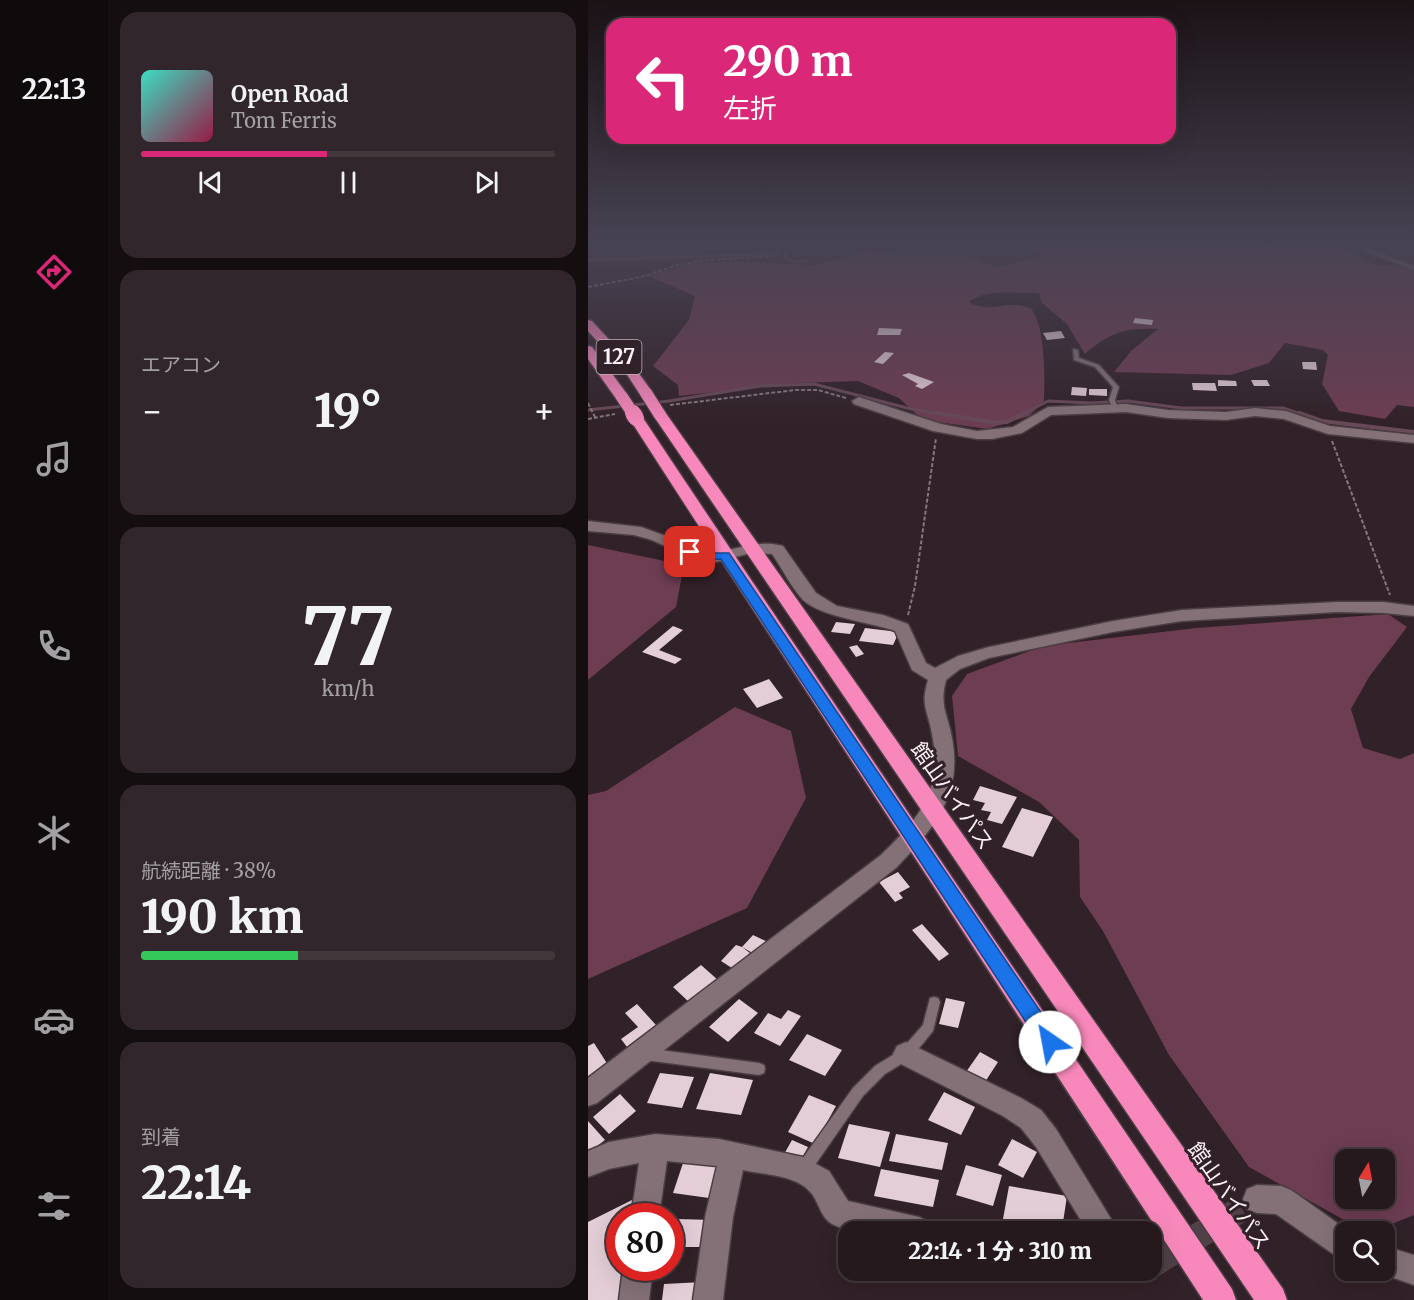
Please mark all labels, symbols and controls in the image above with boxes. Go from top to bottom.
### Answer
text: 290 m [723,35,853,87]
icon: left [624,42,702,120]
text: 22:13 [22,72,86,106]
text: Open Road [231,80,349,108]
text: 左折 [723,91,777,125]
text: Tom Ferris [231,108,337,133]
icon: previous [194,166,227,199]
icon: pause [332,166,365,199]
icon: next [470,166,503,199]
icon: directions [33,251,75,293]
road number: 127 [597,340,642,374]
text: エアコン [141,352,221,377]
text: 19° [314,383,382,439]
text: − [141,391,163,432]
text: + [533,391,555,432]
icon: music [33,438,75,480]
pin [664,526,715,577]
icon: arrive [673,535,706,568]
text: 77 [302,588,394,686]
icon: phone [33,625,75,667]
text: km/h [322,676,374,701]
street label: 館山バイパス [905,737,999,855]
icon: climate [33,812,75,854]
text: 航続距離 · 38% [141,858,276,883]
text: 190 km [141,889,303,945]
icon: car [33,999,75,1041]
position arrow [1018,1010,1082,1074]
text: 到着 [141,1124,181,1149]
street label: 館山バイパス [1182,1137,1276,1255]
north arrow [1335,1149,1395,1209]
map controls [1335,1149,1395,1281]
text: 22:14 [141,1155,251,1211]
icon: filters [33,1185,75,1227]
speed limit sign: 80 [606,1203,684,1281]
button: search [1335,1221,1395,1281]
text: 22:14 · 1 分 · 310 m [908,1237,1092,1265]

